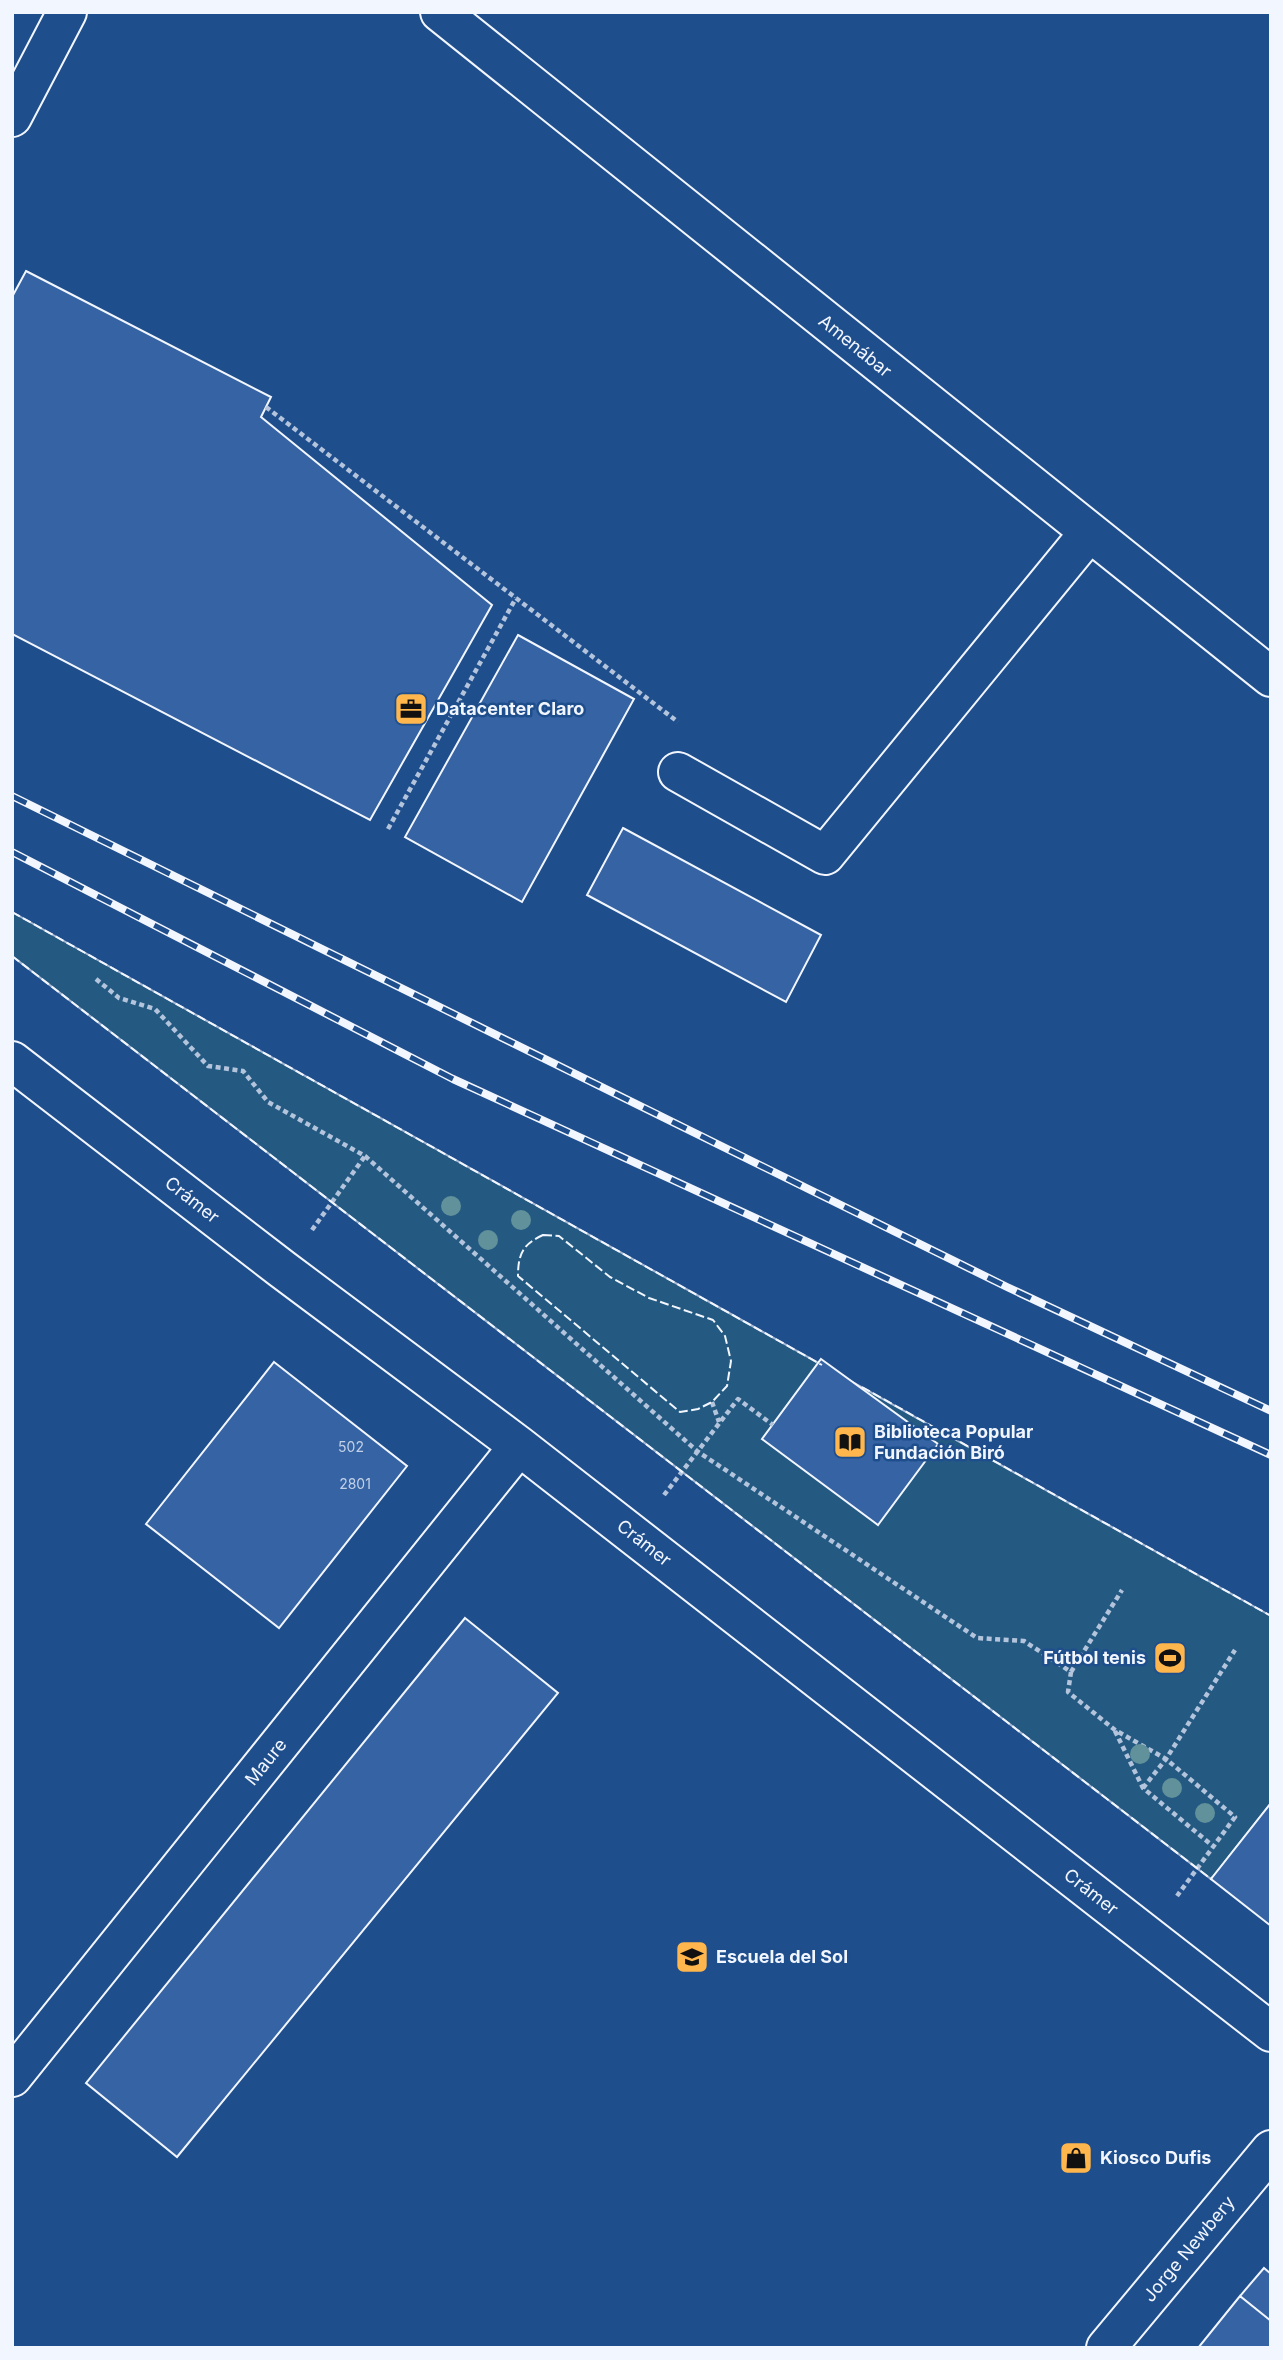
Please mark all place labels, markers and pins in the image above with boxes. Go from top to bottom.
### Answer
office icon: Datacenter Claro [392,690,430,728]
place label: Datacenter Claro [436,698,584,719]
place label: Biblioteca Popular Fundación Biró [874,1421,1033,1463]
library icon: Biblioteca Popular Fundación Biró [831,1423,869,1461]
sports icon: Fútbol tenis [1151,1639,1189,1677]
place label: Fútbol tenis [1043,1647,1146,1668]
school or university icon: Escuela del Sol [673,1938,711,1976]
place label: Escuela del Sol [716,1946,848,1967]
shop icon: Kiosco Dufis [1057,2139,1095,2177]
place label: Kiosco Dufis [1100,2147,1211,2168]

